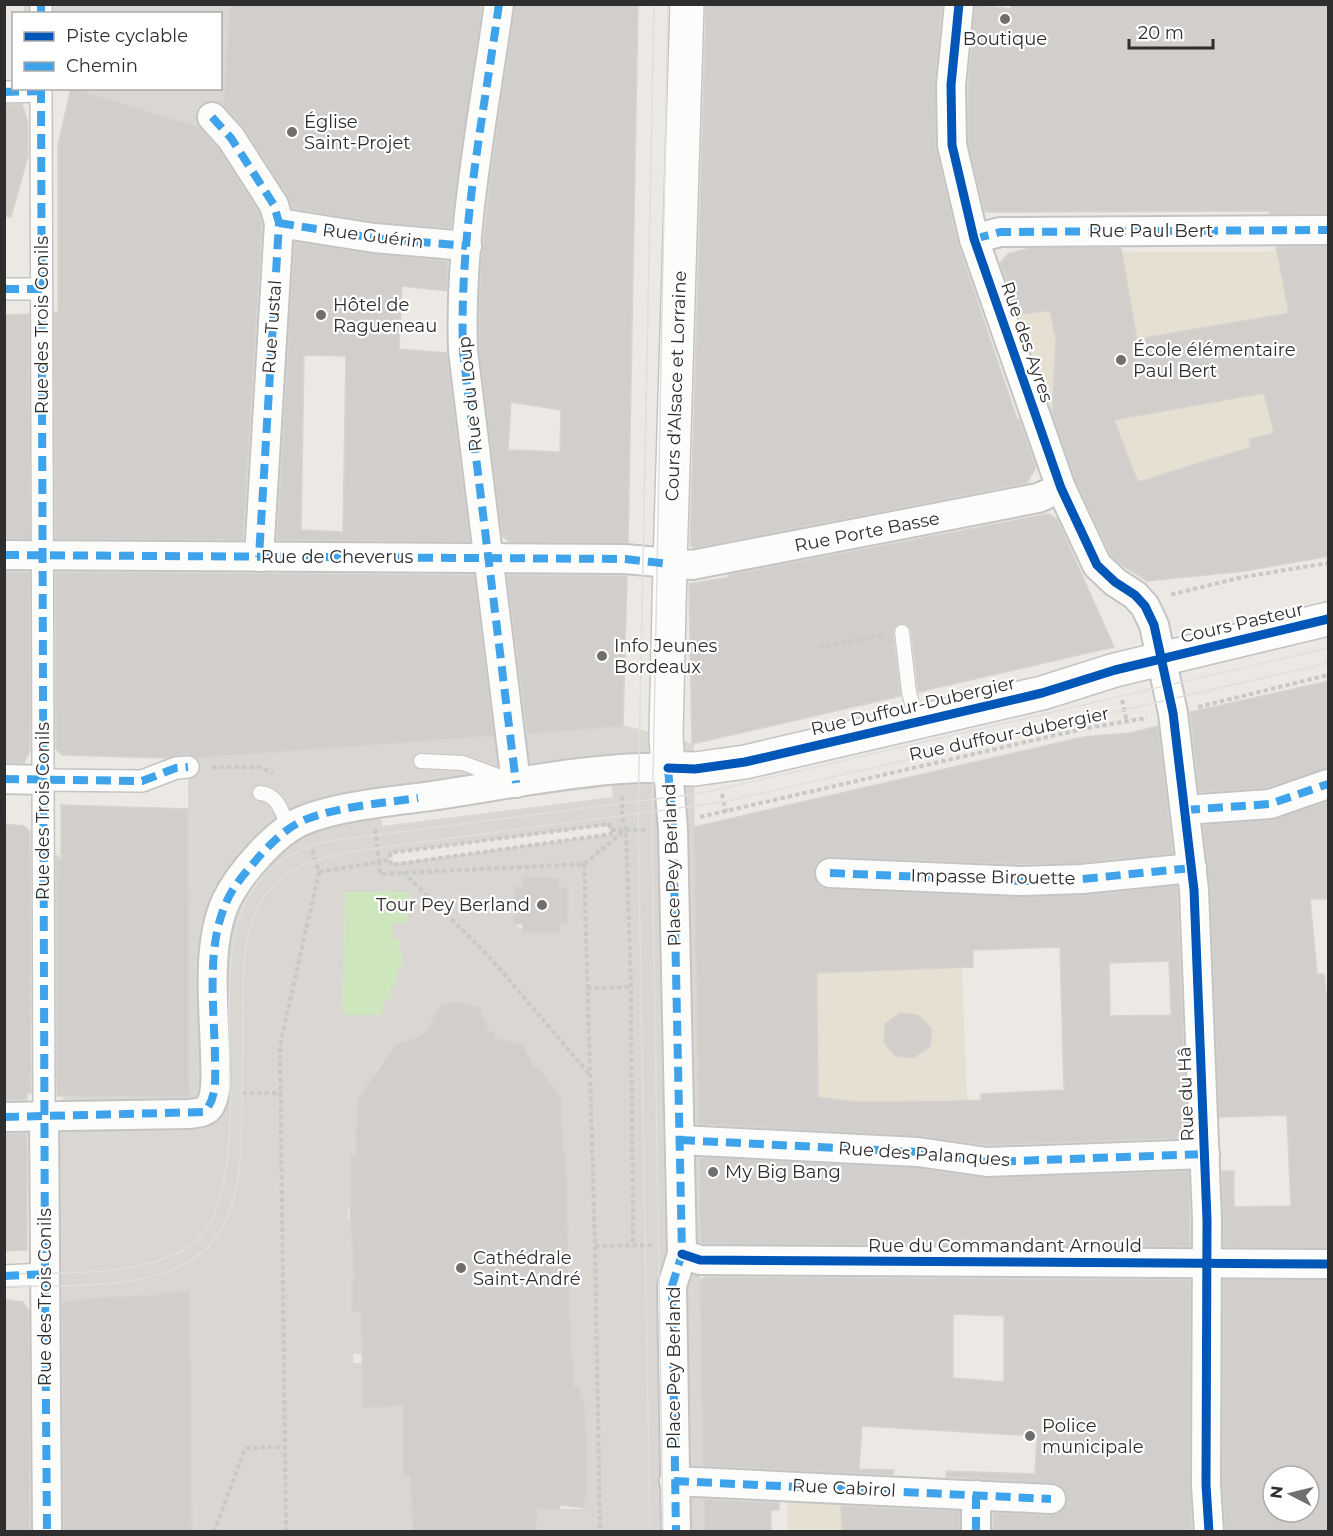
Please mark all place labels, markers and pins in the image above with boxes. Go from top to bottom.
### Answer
marker: Boutique [998,12,1012,26]
place label: Boutique [963,28,1047,50]
place label: Église Saint-Projet [304,111,411,154]
marker: Église Saint-Projet [285,125,299,139]
place label: Hôtel de Ragueneau [333,294,437,337]
marker: Hôtel de Ragueneau [314,308,328,322]
place label: École élémentaire Paul Bert [1133,339,1296,382]
marker: École élémentaire Paul Bert [1114,353,1128,367]
place label: Info Jeunes Bordeaux [614,635,718,678]
marker: Info Jeunes Bordeaux [595,649,609,663]
place label: Tour Pey Berland [376,894,530,916]
marker: Tour Pey Berland [535,898,549,912]
place label: My Big Bang [725,1161,841,1183]
marker: My Big Bang [706,1165,720,1179]
place label: Cathédrale Saint-André [473,1247,581,1290]
marker: Cathédrale Saint-André [454,1261,468,1275]
place label: Police municipale [1042,1415,1144,1458]
marker: Police municipale [1023,1429,1037,1443]

